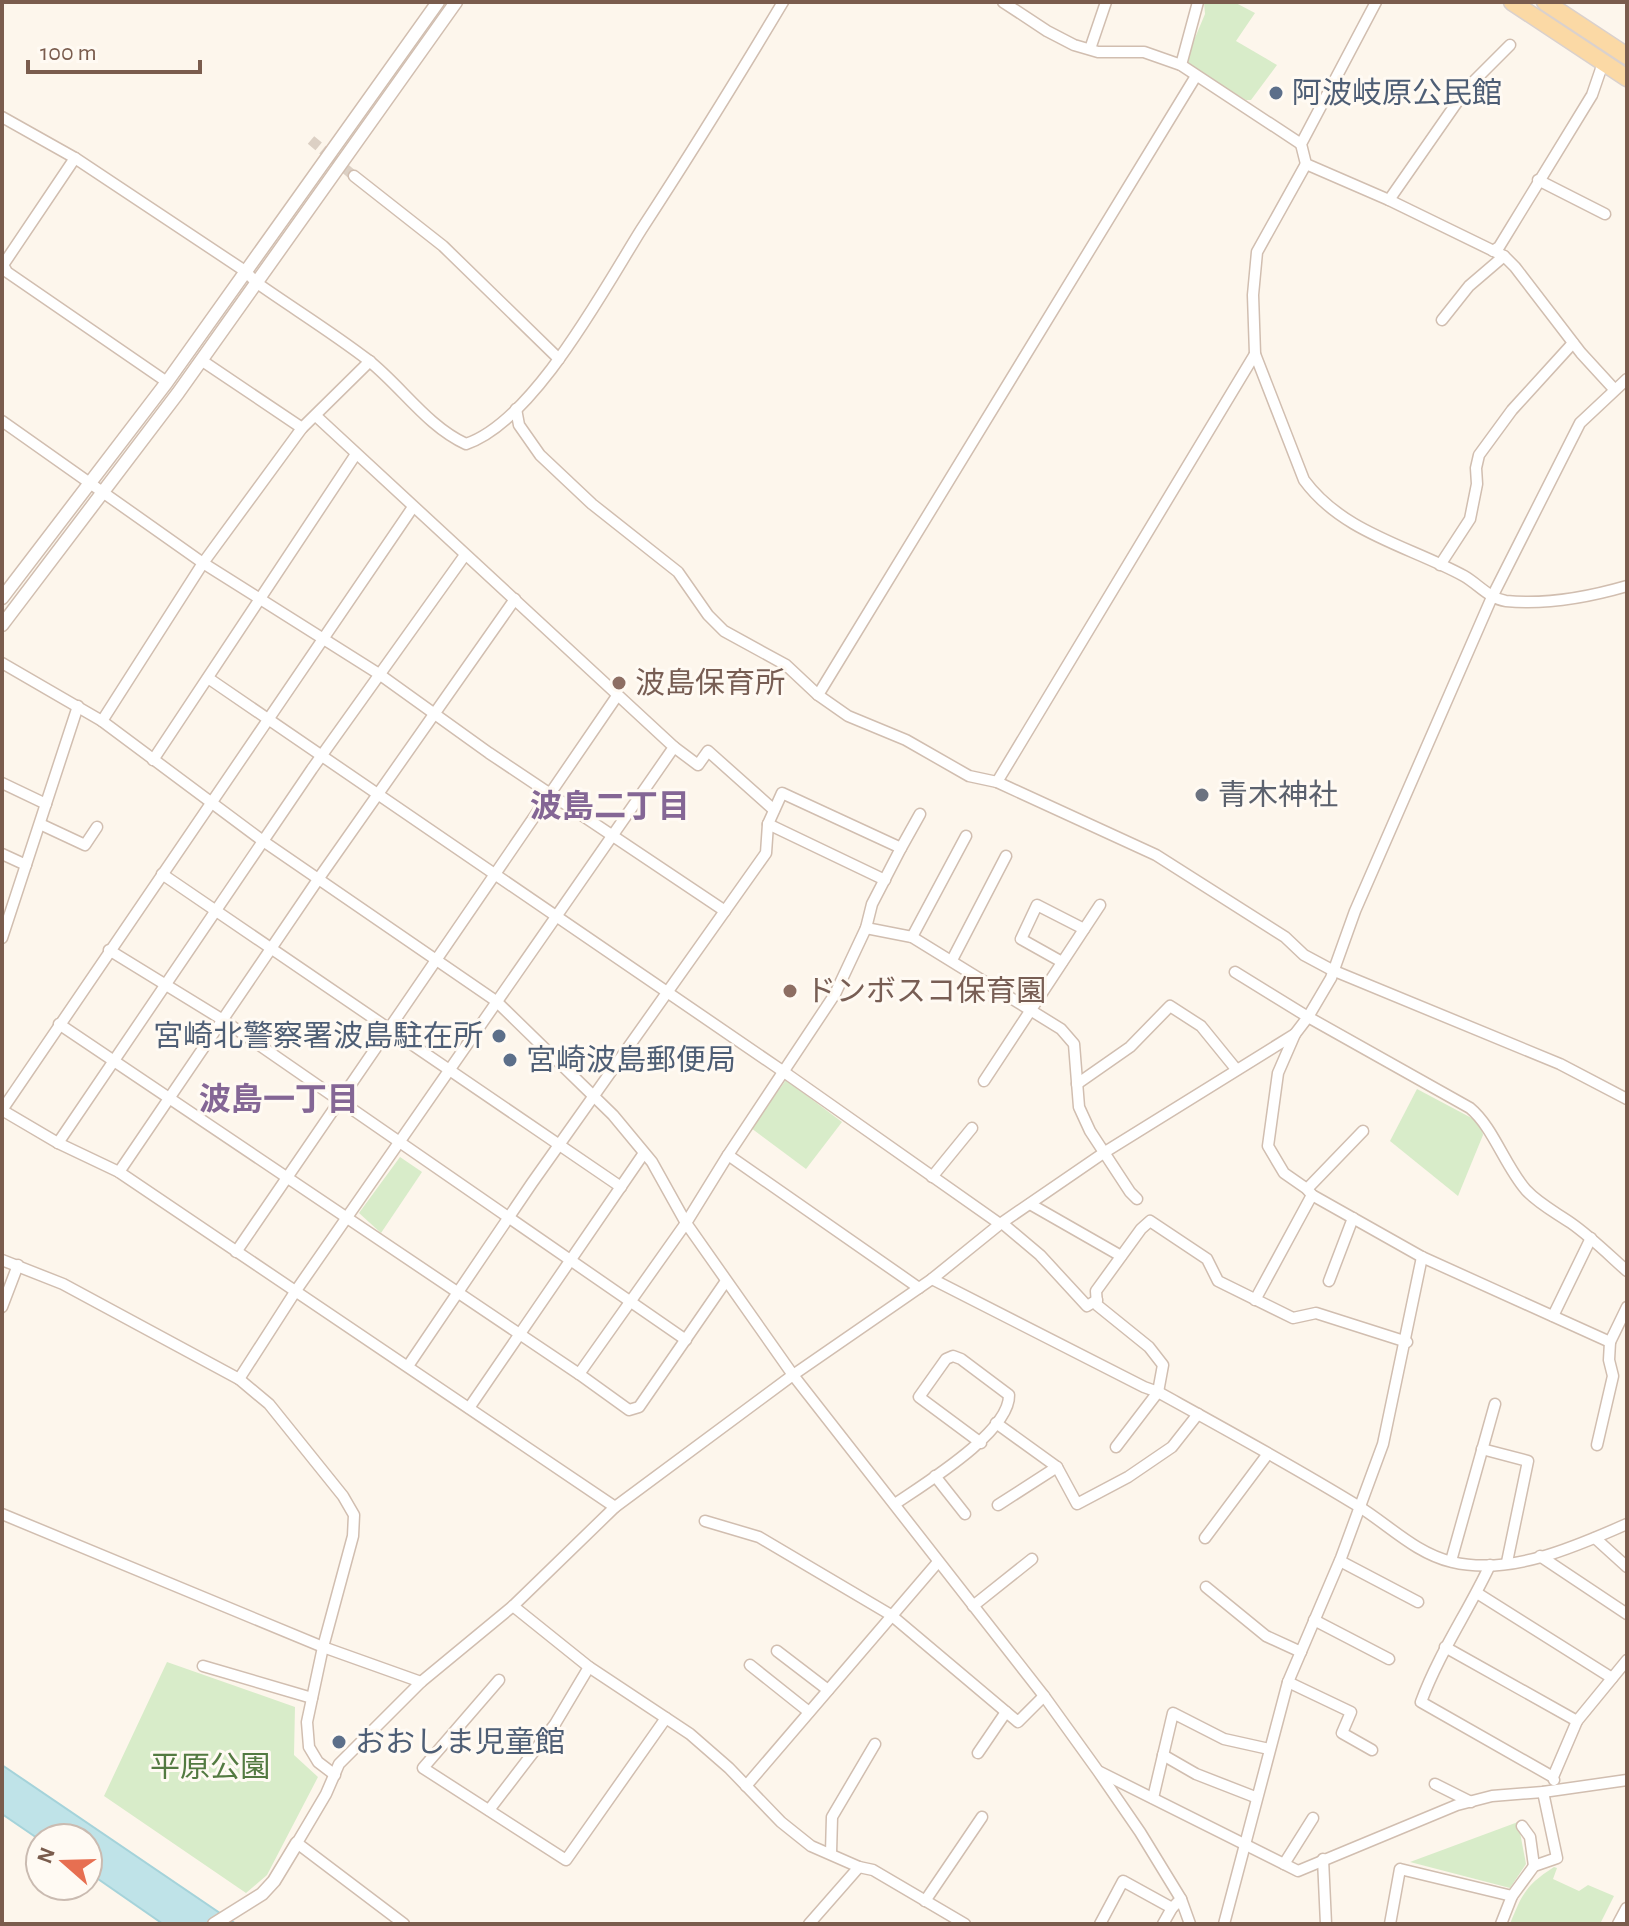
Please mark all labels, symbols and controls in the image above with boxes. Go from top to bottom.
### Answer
scale bar [28,24,200,74]
text: 100 m [40,41,97,65]
place label: 阿波岐原公民館 [1292,77,1502,109]
marker: 阿波岐原公民館 [1267,84,1285,102]
place label: 波島保育所 [635,667,785,699]
marker: 波島保育所 [610,674,628,692]
place label: 青木神社 [1218,779,1338,811]
marker: 青木神社 [1193,786,1211,804]
district label: 波島二丁目 [530,789,690,823]
place label: ドンボスコ保育園 [806,975,1046,1007]
marker: ドンボスコ保育園 [781,982,799,1000]
place label: 宮崎北警察署波島駐在所 [153,1020,483,1052]
marker: 宮崎北警察署波島駐在所 [490,1027,508,1045]
place label: 宮崎波島郵便局 [526,1044,736,1076]
marker: 宮崎波島郵便局 [501,1051,519,1069]
district label: 波島一丁目 [199,1082,359,1116]
place label: おおしま児童館 [355,1726,565,1758]
marker: おおしま児童館 [330,1733,348,1751]
park label: 平原公園 [150,1752,270,1783]
north arrow [24,1822,104,1902]
text: N [33,1845,59,1866]

